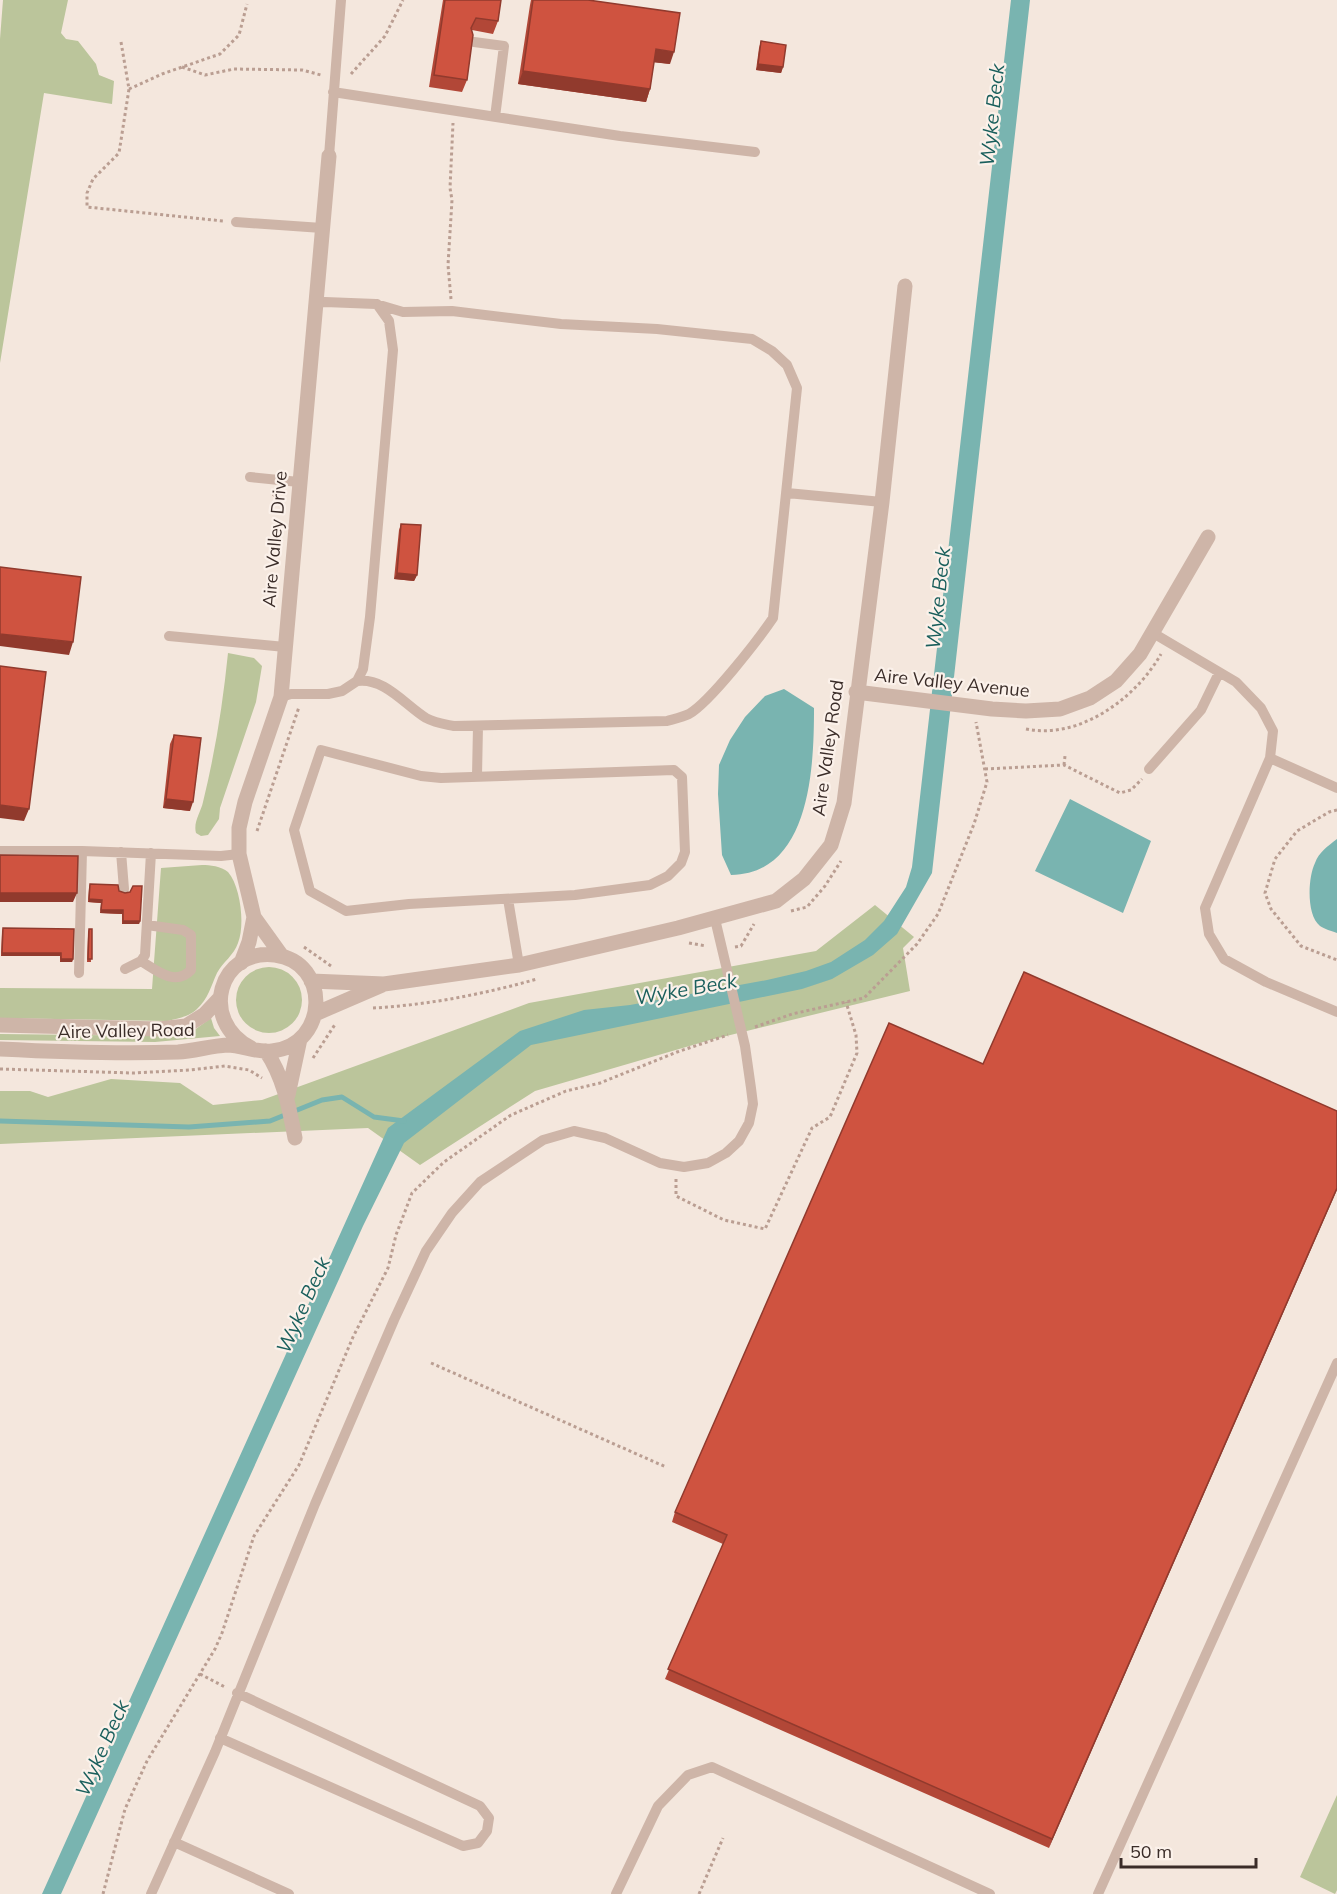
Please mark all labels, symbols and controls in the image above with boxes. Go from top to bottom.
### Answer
water label: Wyke Beck [974,62,1009,168]
street label: Aire Valley Drive [257,470,292,608]
water label: Wyke Beck [920,545,955,651]
street label: Aire Valley Avenue [873,663,1031,702]
street label: Aire Valley Road [807,678,848,818]
water label: Wyke Beck [633,967,740,1010]
street label: Aire Valley Road [57,1018,195,1043]
water label: Wyke Beck [270,1252,335,1357]
water label: Wyke Beck [69,1695,134,1800]
scale bar [1121,1831,1256,1869]
text: 50 m [1130,1840,1172,1863]

